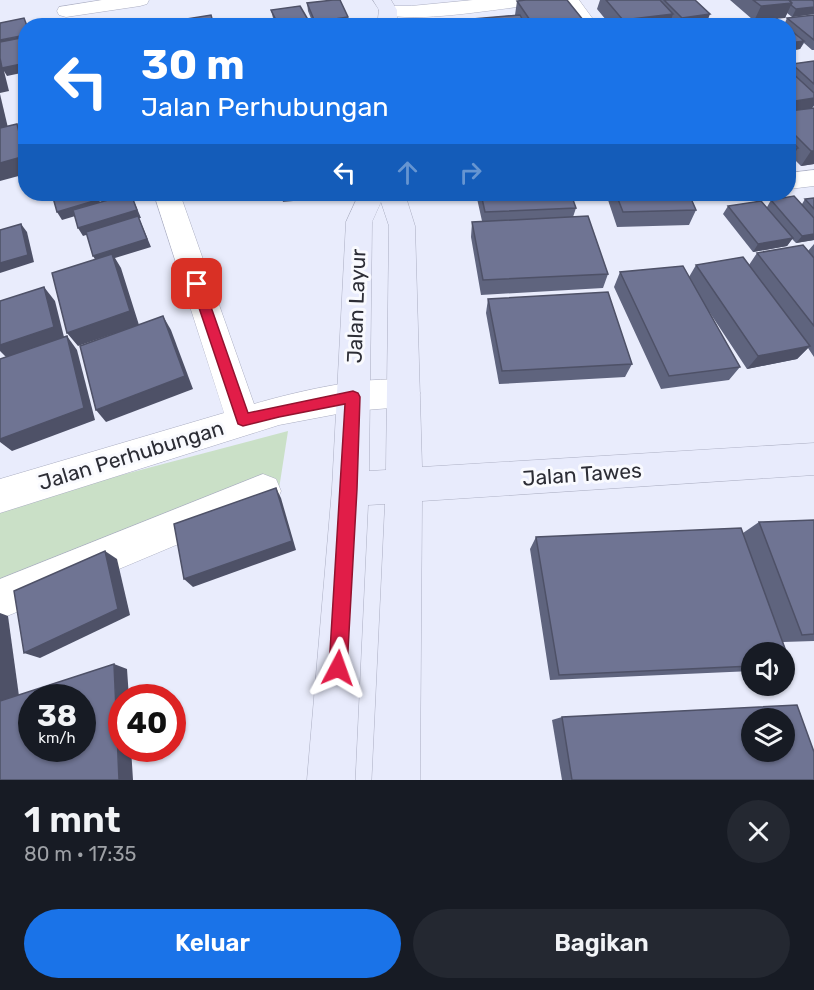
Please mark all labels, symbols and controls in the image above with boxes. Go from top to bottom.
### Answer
text: 30 m [141,40,245,90]
icon: left [42,42,120,120]
text: Jalan Perhubungan [141,91,389,123]
icon: left [328,156,361,189]
icon: ahead [391,156,424,189]
icon: right [454,156,487,189]
street label: Jalan Layur [342,248,370,364]
pin [171,258,222,309]
icon: arrive [180,267,213,300]
street label: Jalan Perhubungan [35,415,227,495]
street label: Jalan Tawes [521,457,643,491]
position arrow [306,636,370,700]
map controls [741,642,795,762]
button: sound [741,642,795,696]
speed limit sign: 40 [108,684,186,762]
text: 38 [37,698,77,734]
button: layers [741,708,795,762]
text: km/h [38,729,76,747]
text: 1 mnt [24,798,121,841]
button: close [727,800,790,863]
text: 80 m · 17:35 [24,842,136,866]
button: Keluar [24,909,401,978]
button: Bagikan [413,909,790,978]

